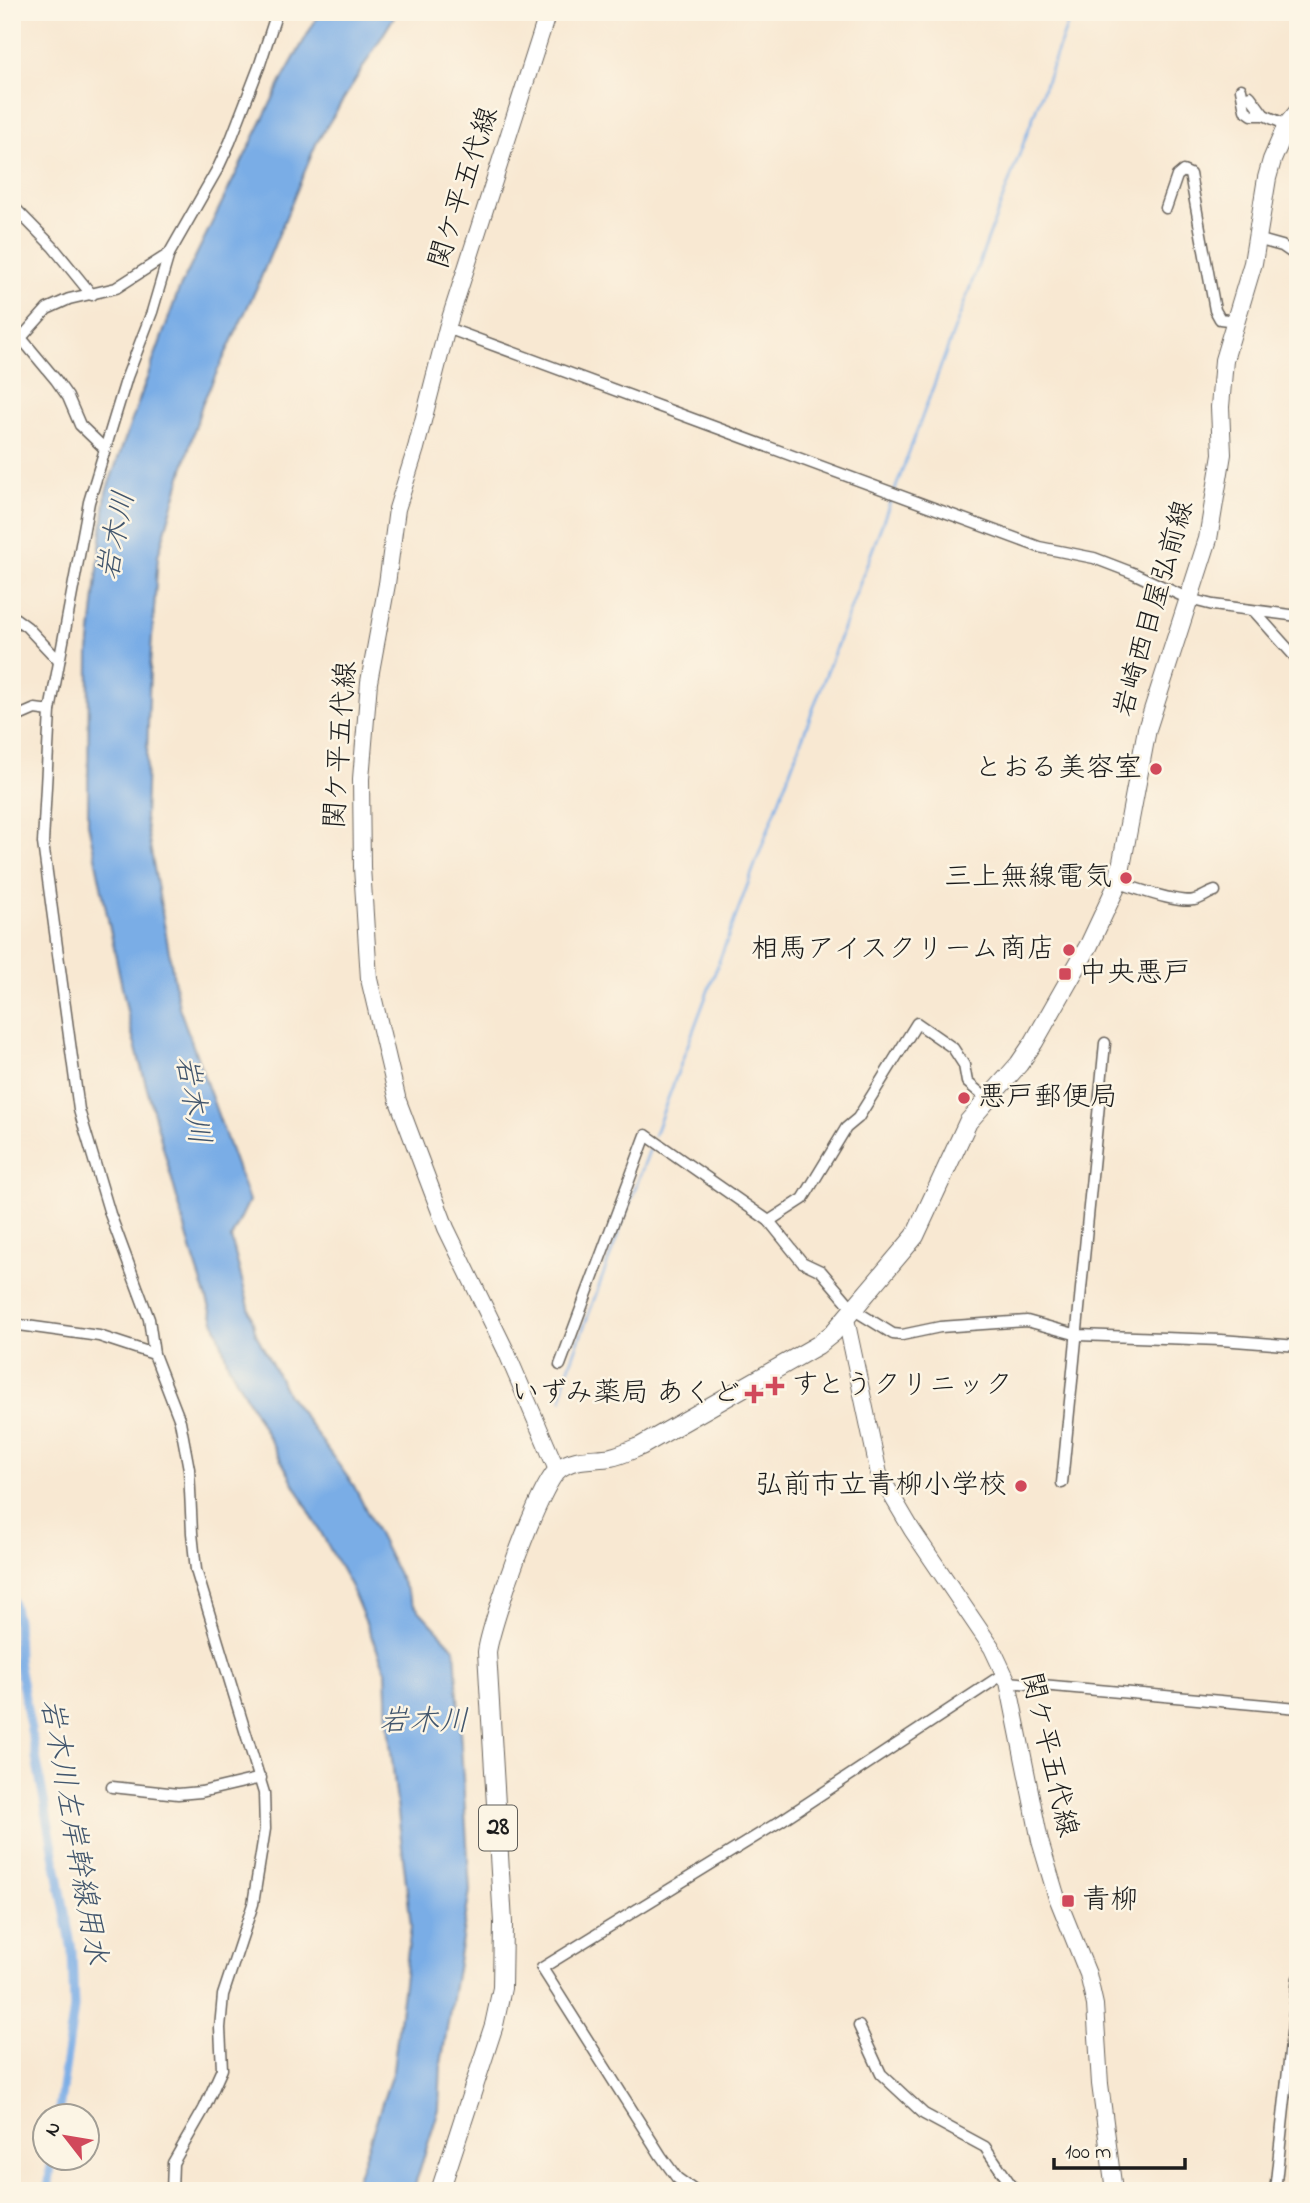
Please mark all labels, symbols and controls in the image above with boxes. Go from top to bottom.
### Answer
street label: 関ケ平五代線 [420,102,510,274]
water label: 岩木川 [88,488,148,584]
street label: 岩崎西目屋弘前線 [1104,496,1206,722]
street label: 関ケ平五代線 [316,660,368,830]
place label: とおる美容室 [974,749,1142,790]
marker: とおる美容室 [1148,761,1164,777]
place label: 三上無線電気 [944,858,1112,899]
marker: 三上無線電気 [1118,870,1134,886]
place label: 相馬アイスクリーム商店 [751,930,1055,971]
marker: 相馬アイスクリーム商店 [1061,942,1077,958]
place label: 中央悪戸 [1079,954,1191,995]
marker: 中央悪戸 [1057,966,1073,982]
water label: 岩木川 [162,1052,220,1148]
place label: 悪戸郵便局 [978,1078,1118,1119]
marker: 悪戸郵便局 [956,1090,972,1106]
place label: すとうクリニック [791,1366,1013,1407]
place label: いずみ薬局 あくど [511,1374,740,1415]
marker: すとうクリニック [765,1376,785,1396]
marker: いずみ薬局 あくど [746,1386,762,1402]
place label: 弘前市立青柳小学校 [755,1466,1007,1507]
marker: 弘前市立青柳小学校 [1013,1478,1029,1494]
street label: 関ケ平五代線 [1009,1669,1087,1841]
water label: 岩木川左岸幹線用水 [27,1695,117,1969]
water label: 岩木川 [379,1701,469,1745]
road number: 28 [479,1806,517,1851]
place label: 青柳 [1082,1881,1138,1922]
marker: 青柳 [1060,1893,1076,1909]
north arrow [32,2102,102,2172]
text: N [39,2117,69,2142]
scale bar [1054,2126,1186,2170]
text: 100 m [1065,2138,1111,2168]

